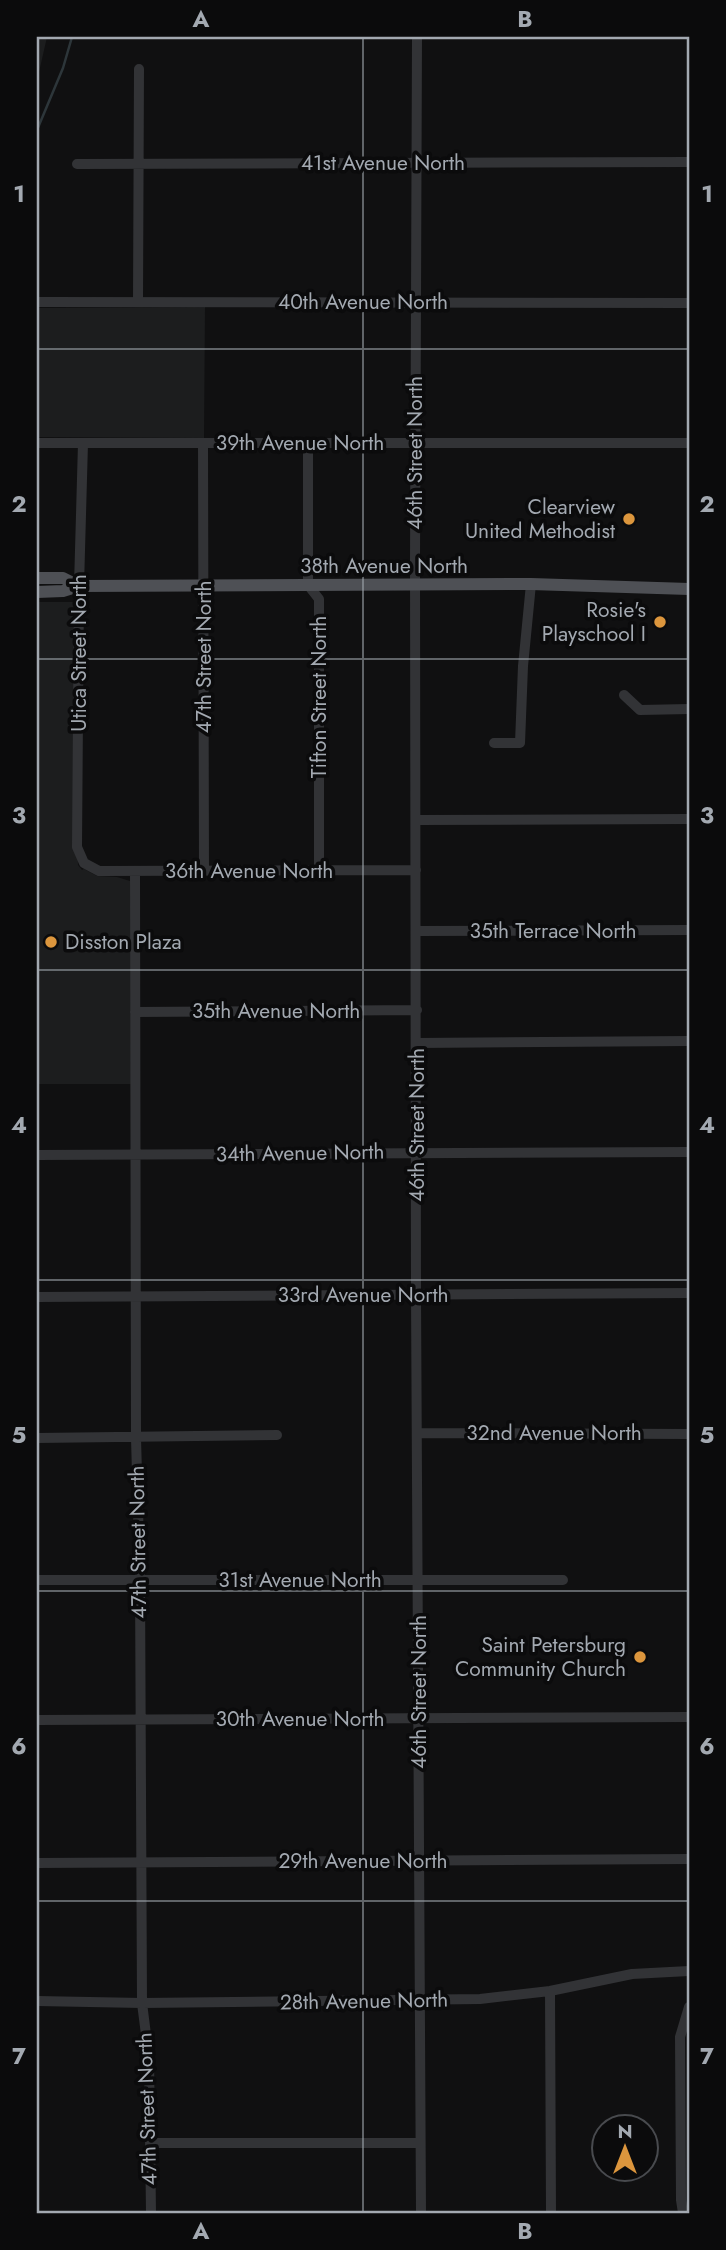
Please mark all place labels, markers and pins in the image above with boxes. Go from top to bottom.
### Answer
place label: Clearview United Methodist [465,492,616,546]
marker: Clearview United Methodist [621,511,637,527]
place label: Rosie's Playschool I [542,595,646,649]
marker: Rosie's Playschool I [652,614,668,630]
place label: Disston Plaza [65,927,182,957]
marker: Disston Plaza [43,934,59,950]
place label: Saint Petersburg Community Church [455,1630,626,1684]
marker: Saint Petersburg Community Church [632,1649,648,1665]

